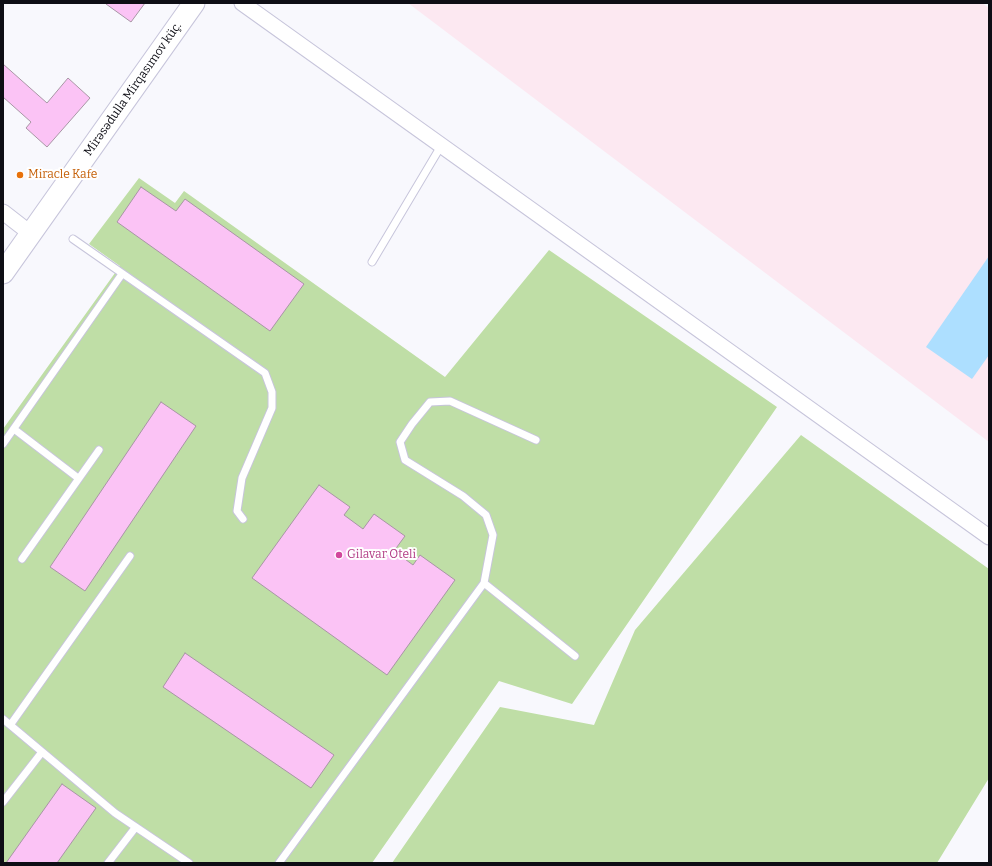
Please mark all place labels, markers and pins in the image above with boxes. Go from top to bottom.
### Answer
place label: Miracle Kafe [28,168,97,182]
marker: Miracle Kafe [15,170,25,180]
place label: Gilavar Oteli [347,548,416,562]
marker: Gilavar Oteli [334,550,344,560]

